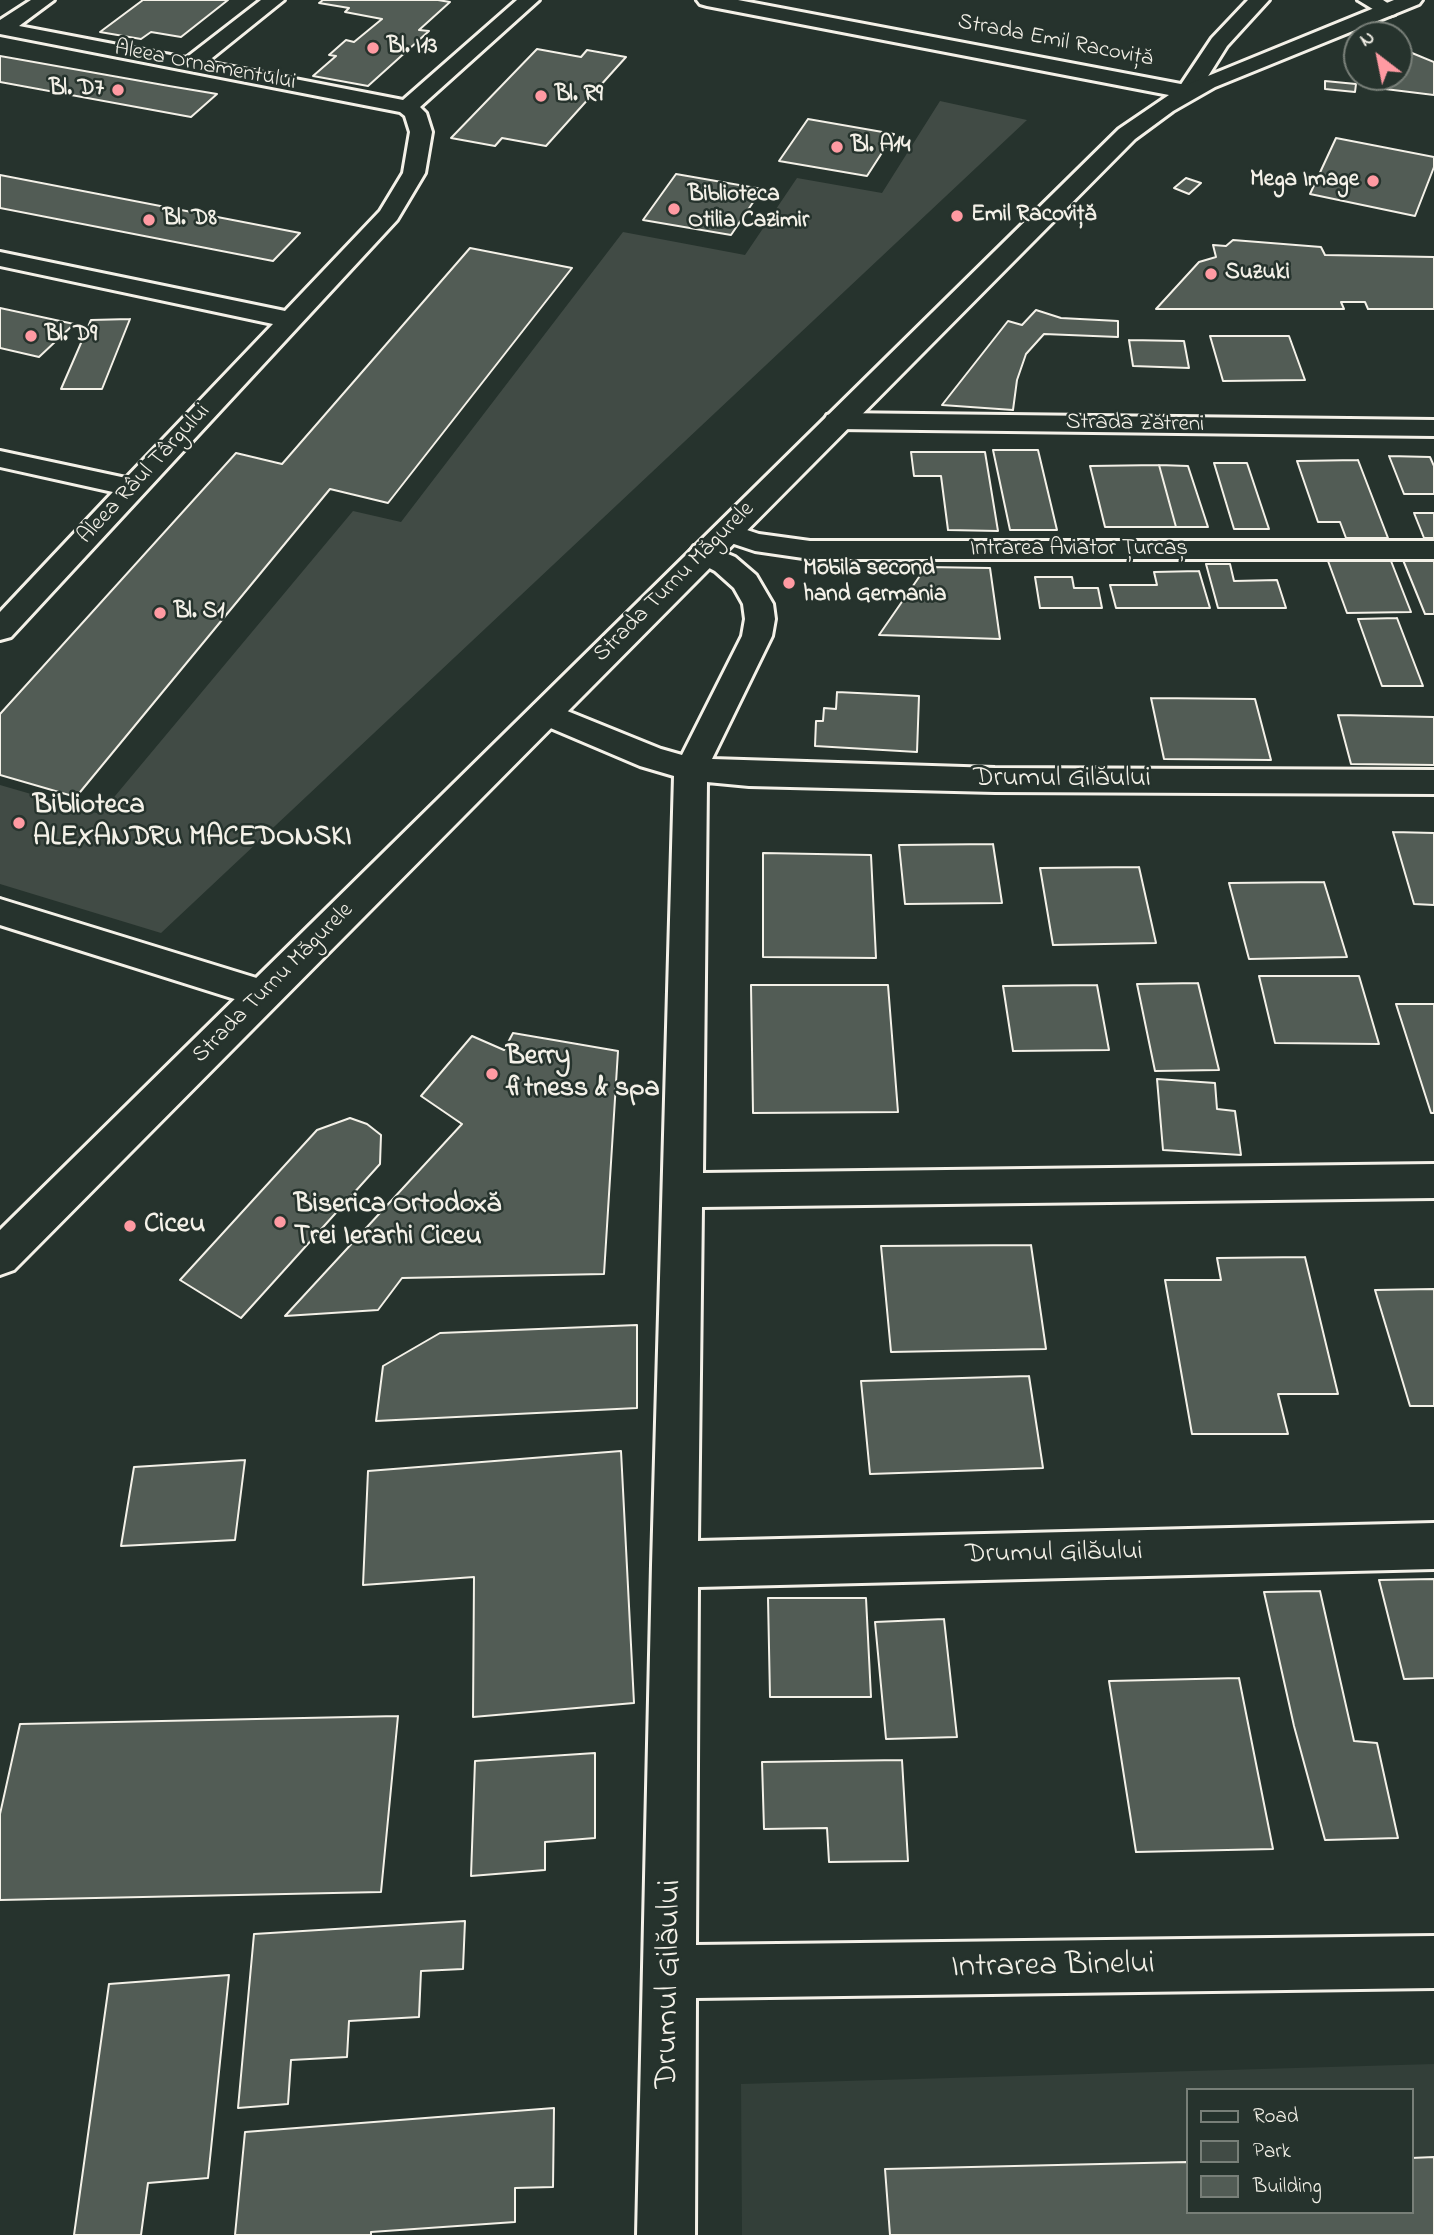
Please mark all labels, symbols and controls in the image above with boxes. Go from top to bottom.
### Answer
street label: Strada Emil Racoviță [955,10,1155,74]
north arrow [1343,21,1413,91]
text: N [1355,25,1380,54]
place label: Bl. I13 [387,34,438,62]
street label: Aleea Ornamentului [112,36,298,98]
marker: Bl. I13 [365,40,381,56]
place label: Bl. D7 [49,76,104,104]
marker: Bl. D7 [110,82,126,98]
place label: Bl. R9 [555,82,603,110]
marker: Bl. R9 [533,88,549,104]
place label: Bl. A14 [851,133,910,161]
marker: Bl. A14 [829,139,845,155]
place label: Mega Image [1250,167,1359,195]
marker: Mega Image [1365,173,1381,189]
place label: Biblioteca Otilia Cazimir [688,182,809,236]
marker: Biblioteca Otilia Cazimir [666,201,682,217]
place label: Emil Racoviță [971,202,1096,230]
place label: Bl. D8 [163,206,217,234]
marker: Emil Racoviță [949,208,965,224]
marker: Bl. D8 [141,212,157,228]
place label: Suzuki [1225,260,1290,288]
marker: Suzuki [1203,266,1219,282]
place label: Bl. D9 [45,322,97,350]
marker: Bl. D9 [23,328,39,344]
street label: Aleea Râul Târgului [73,399,217,551]
street label: Strada Zătreni [1066,410,1204,440]
street label: Strada Turnu Măgurele [589,497,761,669]
street label: Intrarea Aviator Țurcaș [970,536,1188,564]
place label: Mobila second hand Germania [803,556,946,610]
marker: Mobila second hand Germania [781,575,797,591]
place label: Bl. S1 [174,599,224,627]
marker: Bl. S1 [152,605,168,621]
street label: Drumul Gilăului [973,763,1151,797]
place label: Biblioteca ALEXANDRU MACEDONSKI [33,790,351,856]
marker: Biblioteca ALEXANDRU MACEDONSKI [11,815,27,831]
street label: Strada Turnu Măgurele [188,898,360,1070]
place label: Berry fitness & spa [506,1041,660,1107]
marker: Berry fitness & spa [484,1066,500,1082]
place label: Biserica Ortodoxă Trei Ierarhi Ciceu [294,1189,501,1255]
place label: Ciceu [144,1209,205,1243]
marker: Biserica Ortodoxă Trei Ierarhi Ciceu [272,1214,288,1230]
marker: Ciceu [122,1218,138,1234]
street label: Drumul Gilăului [965,1537,1143,1573]
street label: Drumul Gilăului [649,1879,693,2089]
street label: Intrarea Binelui [951,1946,1155,1990]
legend [1186,2088,1413,2214]
text: Road [1253,2102,1299,2132]
text: Park [1253,2137,1291,2167]
text: Building [1253,2172,1322,2202]

